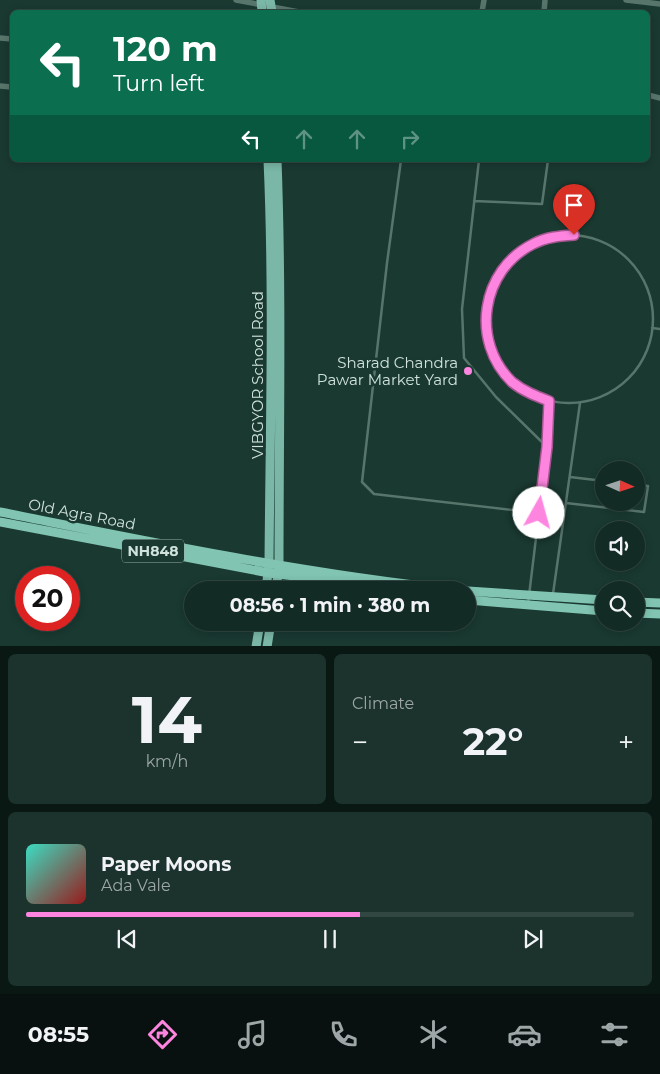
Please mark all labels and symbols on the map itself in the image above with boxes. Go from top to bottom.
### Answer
pin [553,184,595,235]
street label: VIBGYOR School Road [248,291,267,459]
place label: Sharad Chandra Pawar Market Yard [317,353,458,389]
marker: Sharad Chandra Pawar Market Yard [462,365,474,377]
north arrow [595,461,645,511]
position arrow [512,486,564,538]
street label: Old Agra Road [27,494,137,534]
road number: NH848 [122,540,184,562]
speed limit sign: 20 [15,566,80,631]

